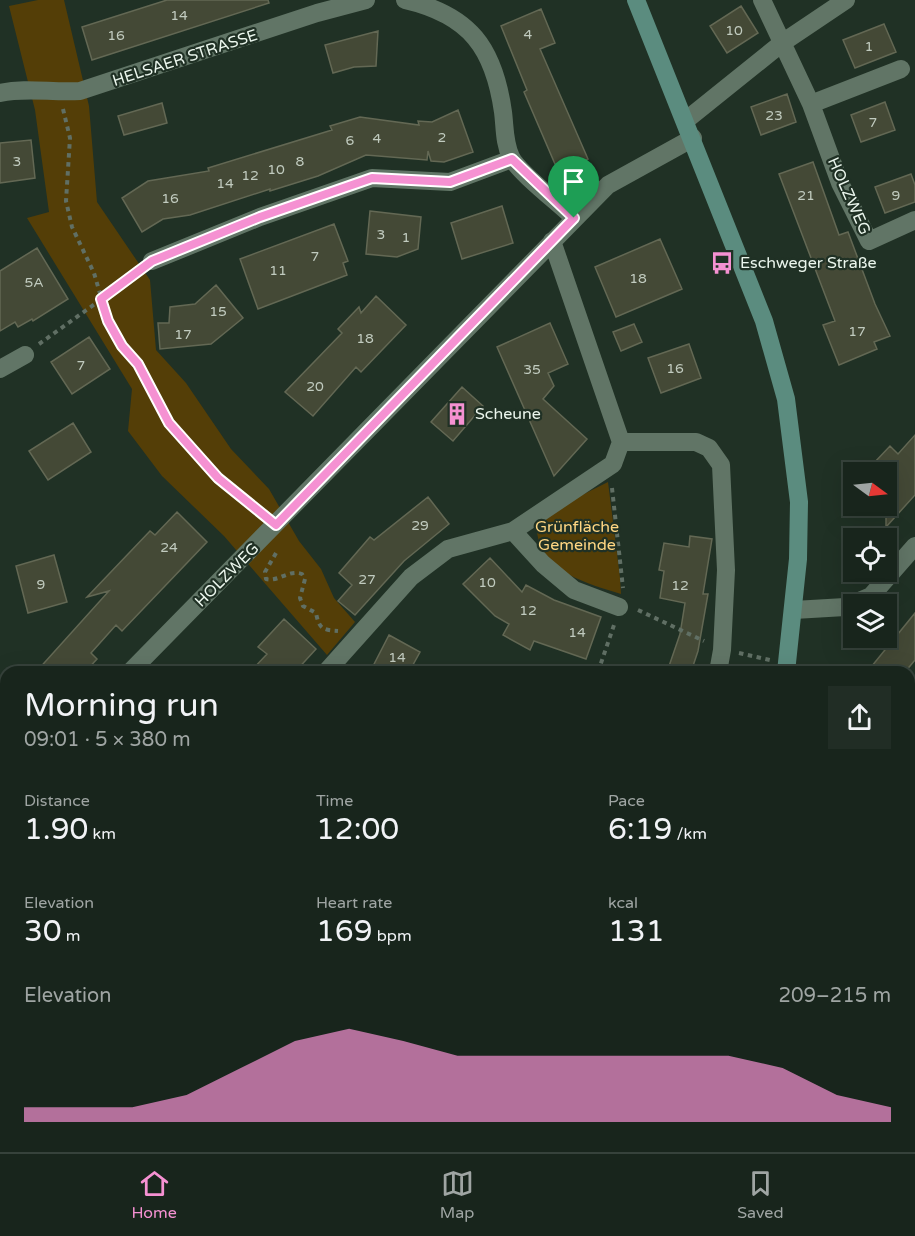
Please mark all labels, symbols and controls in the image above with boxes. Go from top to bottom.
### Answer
house number: 14 [170,7,188,24]
house number: 10 [725,22,743,39]
street label: HELSAER STRASSE [110,25,260,91]
house number: 4 [524,26,533,43]
house number: 16 [107,27,125,44]
house number: 1 [865,38,873,55]
house number: 23 [765,107,783,124]
house number: 7 [869,114,877,131]
house number: 2 [438,129,446,146]
house number: 4 [373,130,382,147]
house number: 6 [346,132,355,149]
house number: 3 [13,153,21,170]
house number: 8 [296,153,305,170]
street label: HOLZWEG [823,154,875,238]
pin [548,156,599,218]
house number: 10 [267,161,285,178]
icon: arrive [557,165,590,198]
house number: 12 [241,167,259,184]
house number: 14 [216,175,234,192]
house number: 21 [797,187,815,204]
house number: 9 [892,187,900,204]
house number: 16 [161,190,179,207]
house number: 3 [377,226,385,243]
house number: 1 [402,229,410,246]
house number: 7 [311,248,319,265]
bus stop icon: Eschweger Straße [709,250,735,276]
place label: Eschweger Straße [740,253,877,273]
house number: 11 [269,262,287,279]
house number: 18 [629,270,647,287]
house number: 5A [24,274,44,291]
house number: 15 [209,303,227,320]
house number: 17 [848,323,866,340]
house number: 17 [174,326,192,343]
house number: 18 [356,330,374,347]
house number: 7 [77,357,85,374]
house number: 16 [666,360,684,377]
house number: 35 [523,361,541,378]
house number: 20 [306,378,324,395]
building icon: Scheune [444,401,470,427]
place label: Scheune [475,404,541,424]
north arrow [843,462,897,516]
map controls [843,462,897,648]
house number: 29 [411,517,429,534]
park label: Grünfläche Gemeinde [535,517,619,555]
button: locate [843,528,897,582]
house number: 24 [160,539,178,556]
street label: HOLZWEG [191,539,263,611]
house number: 27 [358,571,376,588]
house number: 10 [478,574,496,591]
house number: 9 [37,576,45,593]
house number: 12 [671,577,689,594]
button: layers [843,594,897,648]
house number: 12 [519,602,537,619]
house number: 14 [568,624,586,641]
house number: 14 [388,649,406,666]
text: Morning run [24,686,219,725]
button: share [828,686,891,749]
text: 09:01 · 5 × 380 m [24,728,191,752]
text: Distance [24,791,90,811]
text: Time [316,791,353,811]
text: Pace [608,791,645,811]
text: 1.90 [24,811,88,848]
text: 12:00 [316,811,399,848]
text: 6:19 [608,811,672,848]
text: km [88,824,116,844]
text: /km [672,824,707,844]
text: Elevation [24,893,94,913]
text: Heart rate [316,893,392,913]
text: kcal [608,893,638,913]
text: 30 [24,913,62,950]
text: 169 [316,913,373,950]
text: 131 [608,913,665,950]
text: m [62,926,81,946]
text: bpm [373,926,412,946]
text: Elevation [24,984,111,1008]
text: 209–215 m [778,984,891,1008]
tab: Home [131,1167,177,1223]
tab: Map [440,1167,474,1223]
tab: Saved [737,1167,783,1223]

